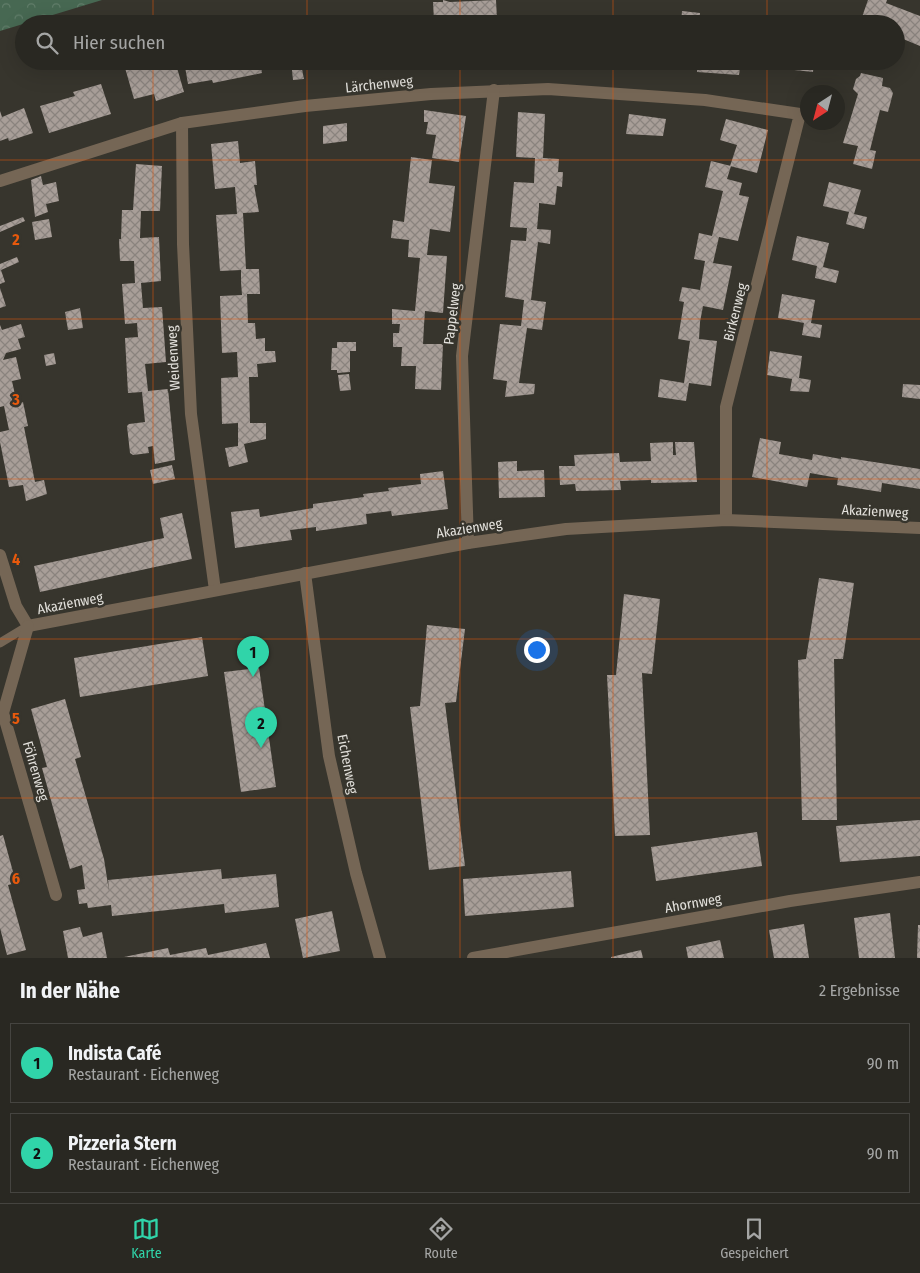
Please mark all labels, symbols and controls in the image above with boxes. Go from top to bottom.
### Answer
search box [15,15,905,70]
icon: search [33,29,61,57]
text: Hier suchen [73,31,165,54]
street label: Lärchenweg [344,72,414,96]
north arrow [800,85,845,130]
text: 2 [11,230,20,249]
street label: Birkenweg [720,281,751,343]
street label: Pappelweg [440,282,465,346]
street label: Weidenweg [163,325,184,391]
text: 3 [11,390,20,409]
street label: Akazienweg [841,501,909,522]
street label: Akazienweg [435,515,504,542]
text: 4 [12,550,20,569]
street label: Akazienweg [36,589,105,618]
pin: 1 [237,636,269,677]
your location [524,637,550,663]
pin: 2 [245,707,277,748]
text: 5 [12,709,20,728]
street label: Eichenweg [333,733,362,796]
street label: Föhrenweg [19,739,52,804]
text: 6 [12,869,20,888]
street label: Ahornweg [664,890,723,917]
text: In der Nähe [20,978,120,1004]
text: 2 Ergebnisse [819,981,900,1000]
text: Indista Café [68,1042,161,1065]
text: 1 [34,1054,40,1073]
text: 90 m [867,1054,899,1073]
text: Restaurant · Eichenweg [68,1065,219,1084]
text: Pizzeria Stern [68,1132,177,1155]
text: 2 [33,1144,41,1163]
text: 90 m [867,1144,899,1163]
text: Restaurant · Eichenweg [68,1155,219,1174]
tab: Karte [131,1215,162,1262]
tab: Route [424,1215,458,1262]
tab: Gespeichert [720,1215,789,1262]

